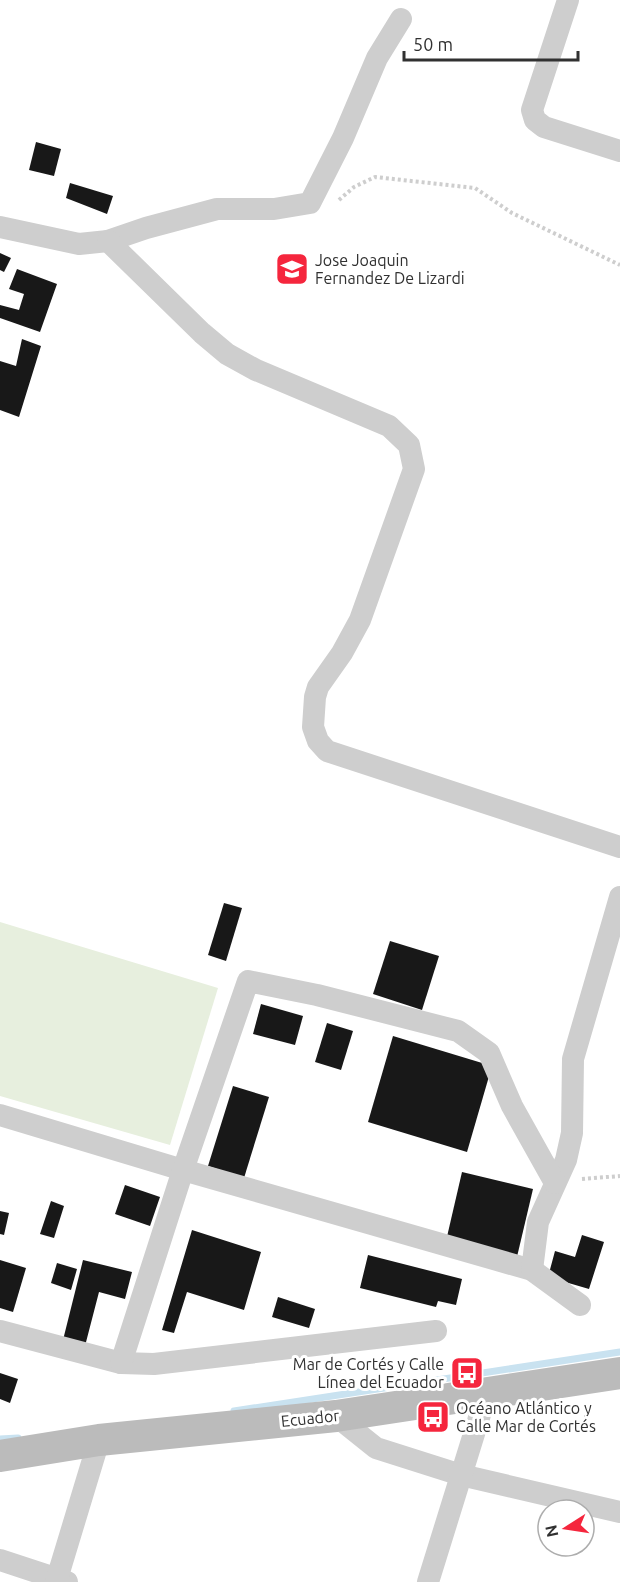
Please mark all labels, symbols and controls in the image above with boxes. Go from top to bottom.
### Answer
scale bar [404,24,578,62]
text: 50 m [413,34,453,54]
school or university icon: Jose Joaquin Fernandez De Lizardi [274,251,310,287]
place label: Jose Joaquin Fernandez De Lizardi [315,251,465,287]
place label: Mar de Cortés y Calle Línea del Ecuador [293,1355,444,1391]
bus stop icon: Mar de Cortés y Calle Línea del Ecuador [449,1355,485,1391]
bus stop icon: Océano Atlántico y Calle Mar de Cortés [415,1399,451,1435]
place label: Océano Atlántico y Calle Mar de Cortés [456,1399,596,1435]
street label: Ecuador [280,1406,340,1430]
north arrow [536,1498,596,1558]
text: N [541,1523,561,1539]

